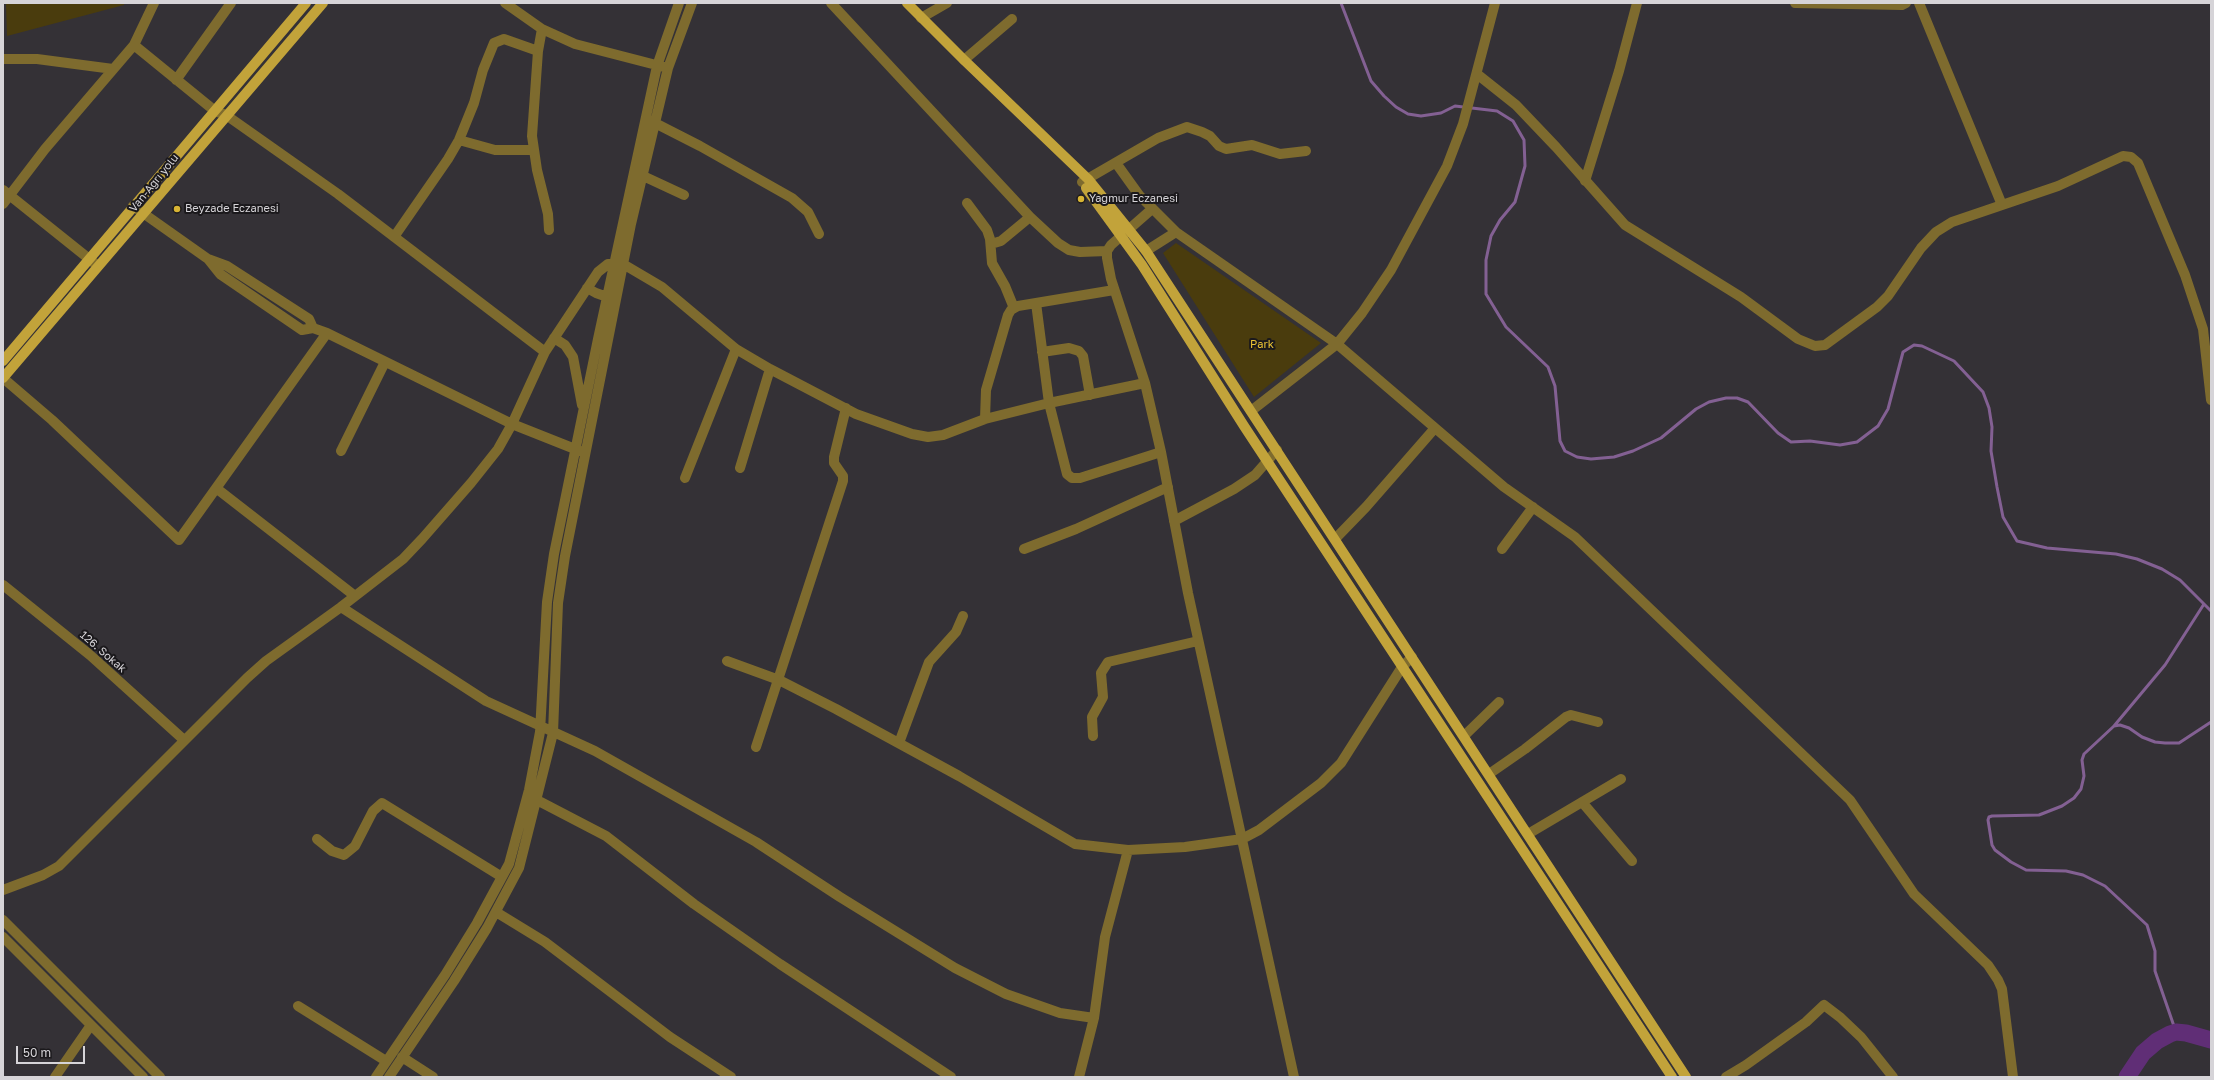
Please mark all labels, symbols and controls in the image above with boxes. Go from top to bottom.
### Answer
street label: Van-Ağrı yolu [127,151,181,215]
place label: Yağmur Eczanesi [1089,192,1178,206]
marker: Yağmur Eczanesi [1076,194,1086,204]
place label: Beyzade Eczanesi [185,202,279,216]
marker: Beyzade Eczanesi [172,204,182,214]
park label: Park [1250,338,1274,352]
street label: 126. Sokak [77,628,129,676]
scale bar [18,1038,87,1064]
text: 50 m [23,1045,51,1060]

